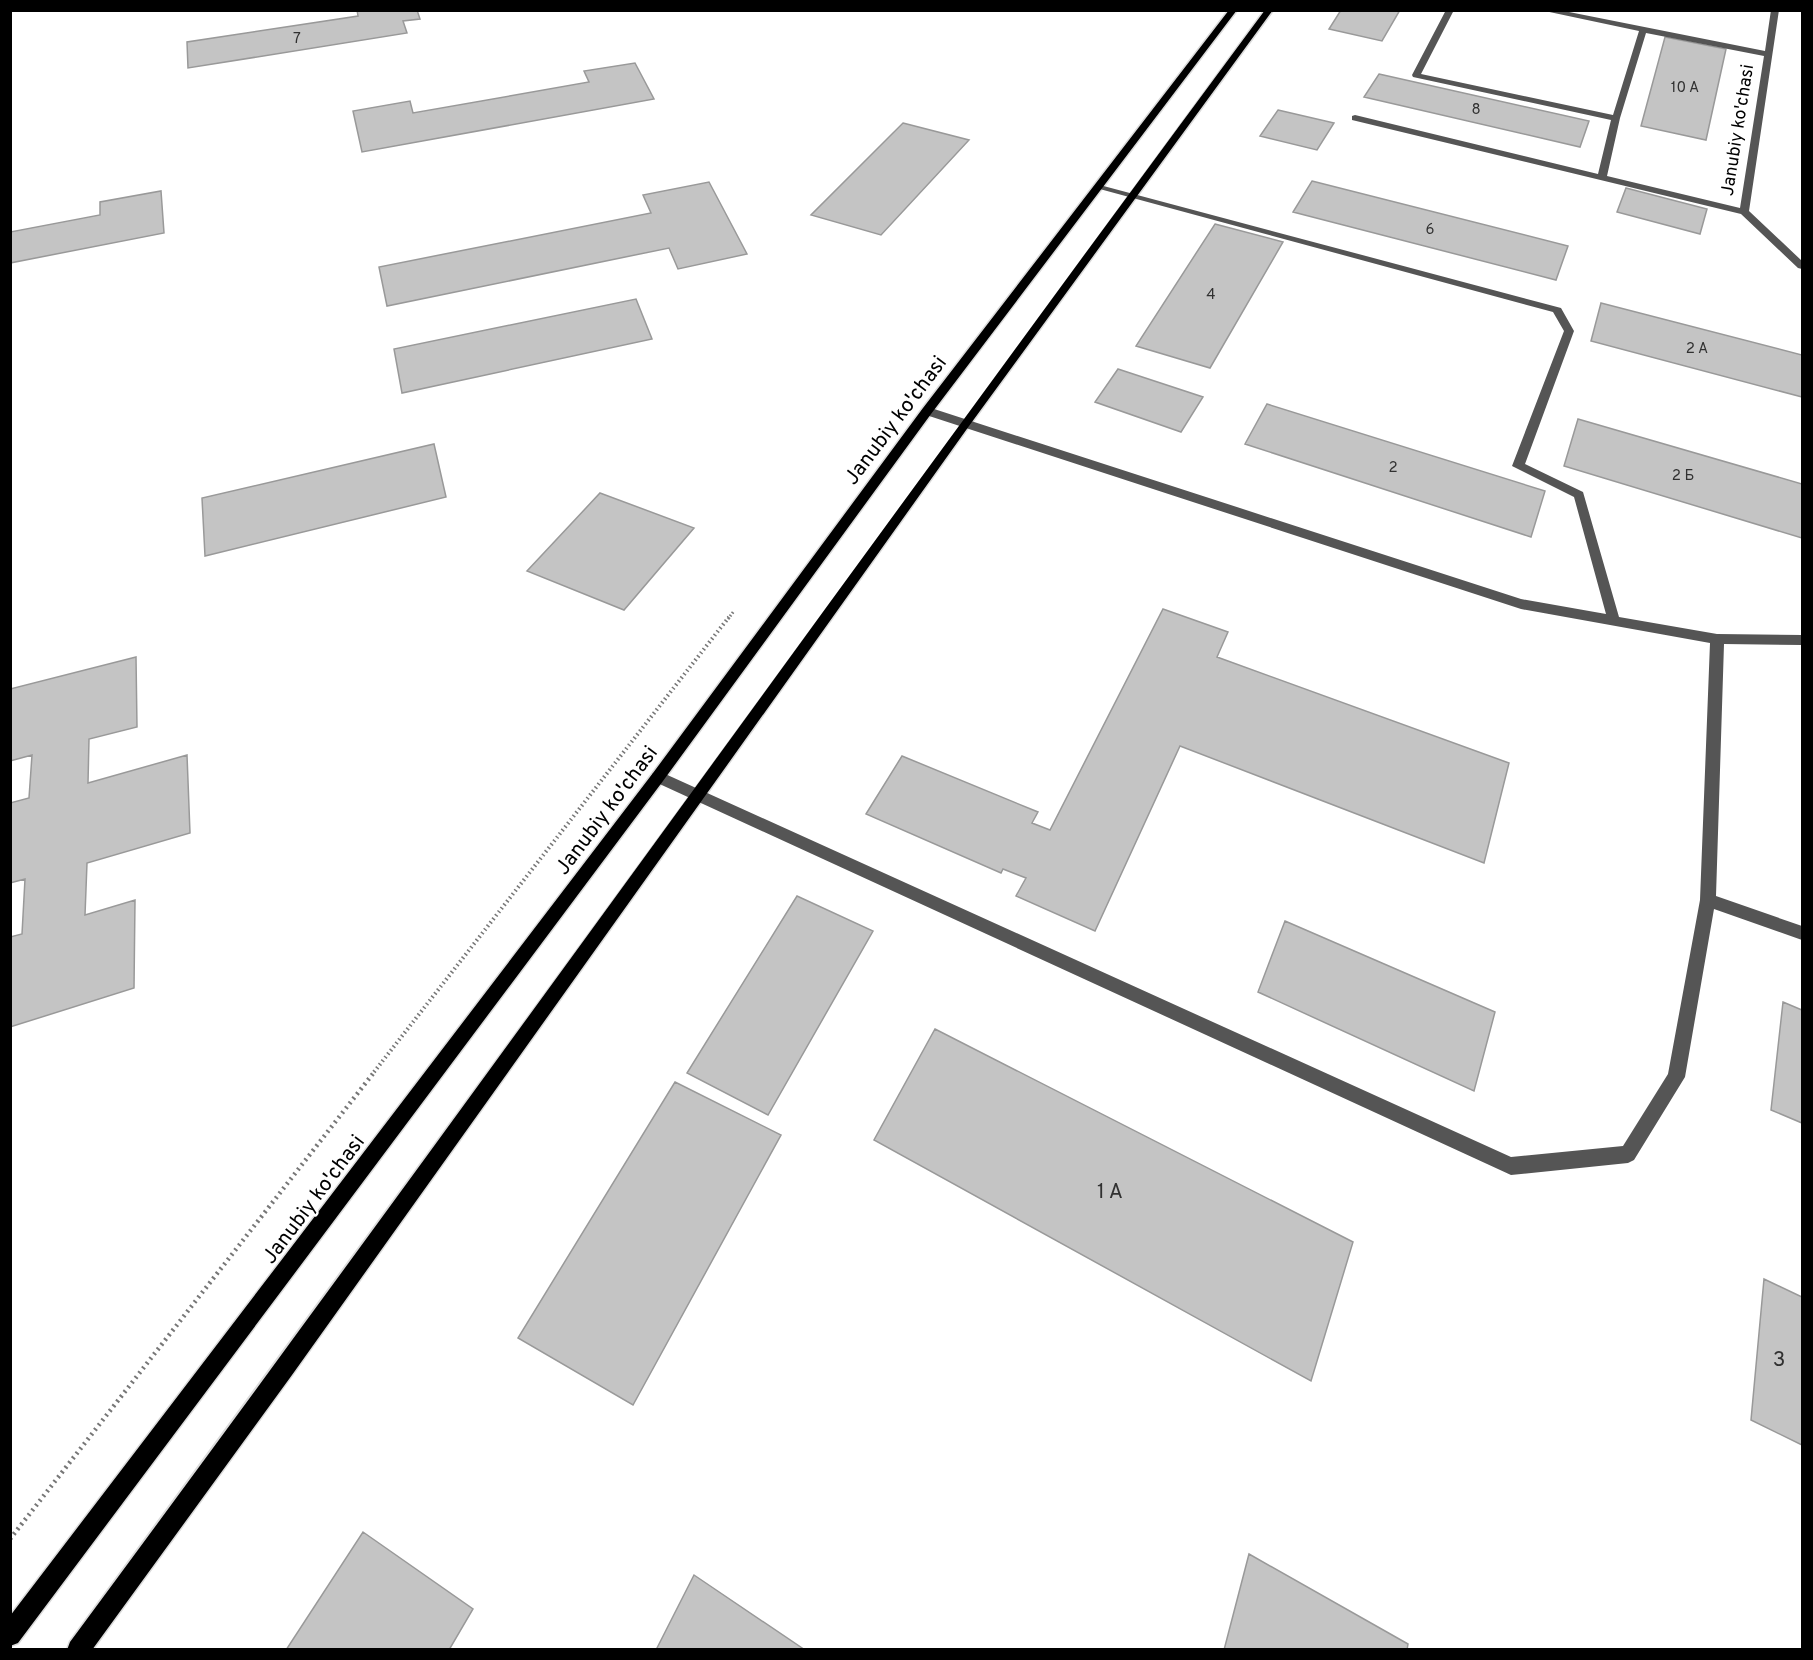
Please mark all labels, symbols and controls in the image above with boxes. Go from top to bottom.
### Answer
house number: 7 [293,30,301,49]
street label: Janubiy ko'chasi [1717,63,1760,198]
house number: 10 А [1671,79,1699,98]
house number: 8 [1471,101,1481,120]
house number: 6 [1426,221,1435,240]
house number: 4 [1206,286,1216,305]
house number: 2 А [1686,340,1708,359]
street label: Janubiy ko'chasi [839,351,954,491]
house number: 2 [1388,459,1398,478]
house number: 2 Б [1672,467,1694,486]
street label: Janubiy ko'chasi [550,741,665,881]
street label: Janubiy ko'chasi [257,1130,372,1270]
house number: 1 А [1097,1179,1123,1206]
house number: 3 [1773,1347,1785,1374]

